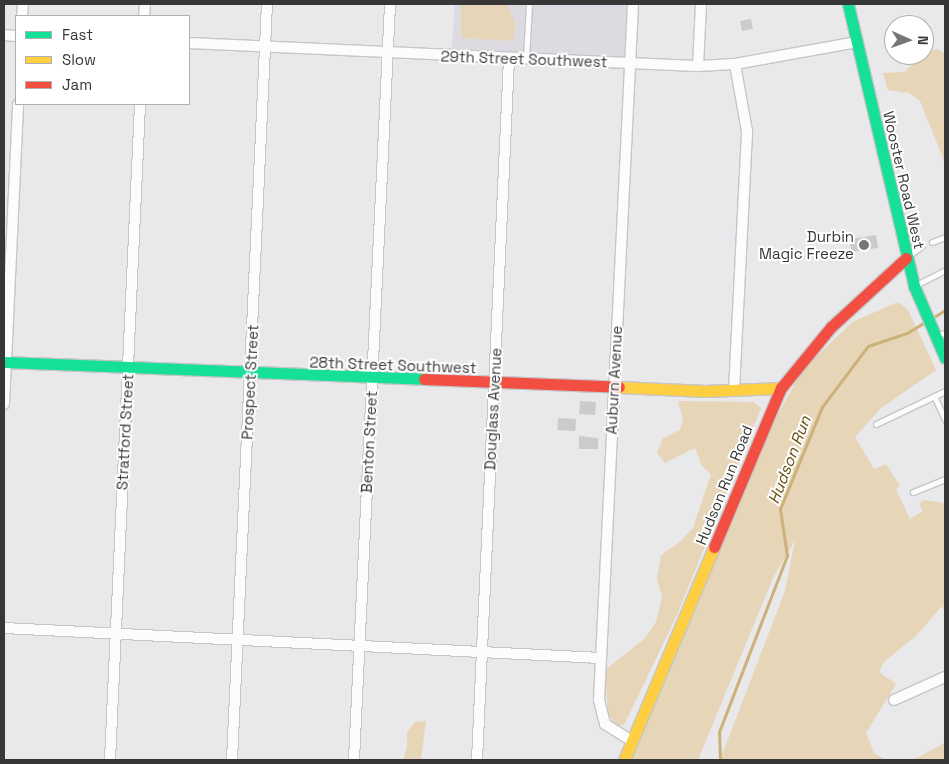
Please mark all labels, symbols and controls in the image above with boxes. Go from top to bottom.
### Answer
legend [15,15,190,105]
north arrow [884,15,934,65]
text: Fast [62,25,93,44]
text: N [914,35,932,45]
street label: 29th Street Southwest [440,47,608,71]
text: Slow [62,50,96,69]
text: Jam [62,75,92,94]
street label: Wooster Road West [879,109,929,251]
place label: Durbin Magic Freeze [759,227,854,262]
marker: Durbin Magic Freeze [858,239,870,251]
street label: Prospect Street [238,324,262,440]
street label: Auburn Avenue [602,325,626,435]
street label: Douglass Avenue [481,347,505,471]
street label: 28th Street Southwest [309,353,477,377]
street label: Stratford Street [113,373,137,491]
street label: Benton Street [357,390,381,494]
water label: Hudson Run [764,413,816,507]
street label: Hudson Run Road [692,423,756,547]

